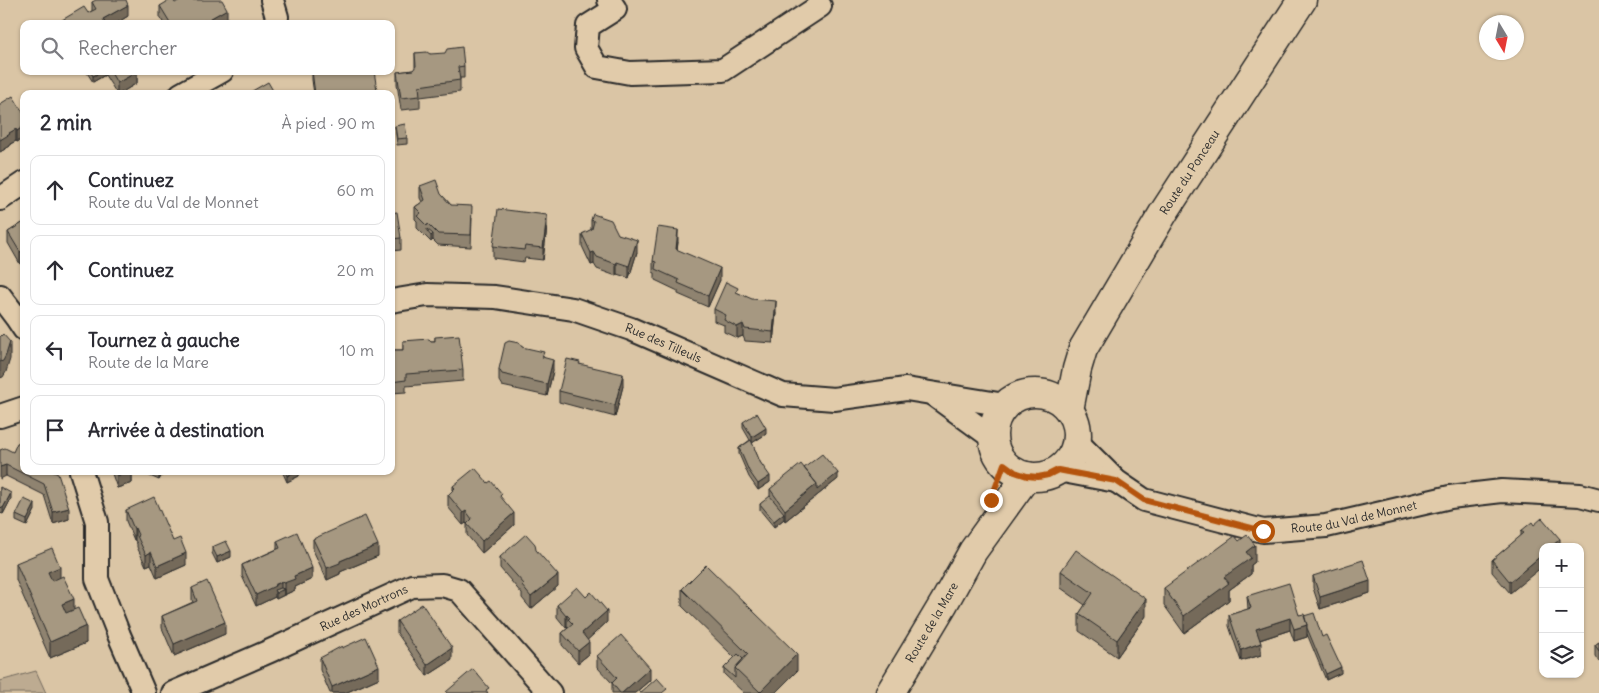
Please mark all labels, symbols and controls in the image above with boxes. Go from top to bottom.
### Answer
north arrow [1479,15,1524,60]
search box [20,20,395,75]
icon: search [38,34,66,62]
text: Rechercher [78,36,177,60]
text: 2 min [40,109,92,136]
text: À pied · 90 m [281,113,375,133]
street label: Route du Ponceau [1156,127,1222,217]
text: Continuez [88,168,174,192]
icon: ahead [41,176,69,204]
text: 60 m [336,180,374,200]
text: Route du Val de Monnet [88,192,259,212]
icon: ahead [41,256,69,284]
text: Continuez [88,258,174,282]
text: 20 m [337,260,374,280]
street label: Rue des Tilleuls [623,320,704,366]
text: Tournez à gauche [88,328,240,352]
icon: left [41,336,69,364]
text: 10 m [339,340,374,360]
text: Route de la Mare [88,352,209,372]
icon: arrive [41,416,69,444]
text: Arrivée à destination [88,418,264,442]
route end [980,489,1003,512]
street label: Route du Val de Monnet [1290,497,1418,536]
route start [1252,520,1275,543]
map controls [1539,543,1584,678]
button: + [1539,543,1584,588]
street label: Route de la Mare [902,579,961,665]
street label: Rue des Mortrons [317,581,410,634]
button: − [1539,588,1584,633]
button: layers [1539,633,1584,678]

